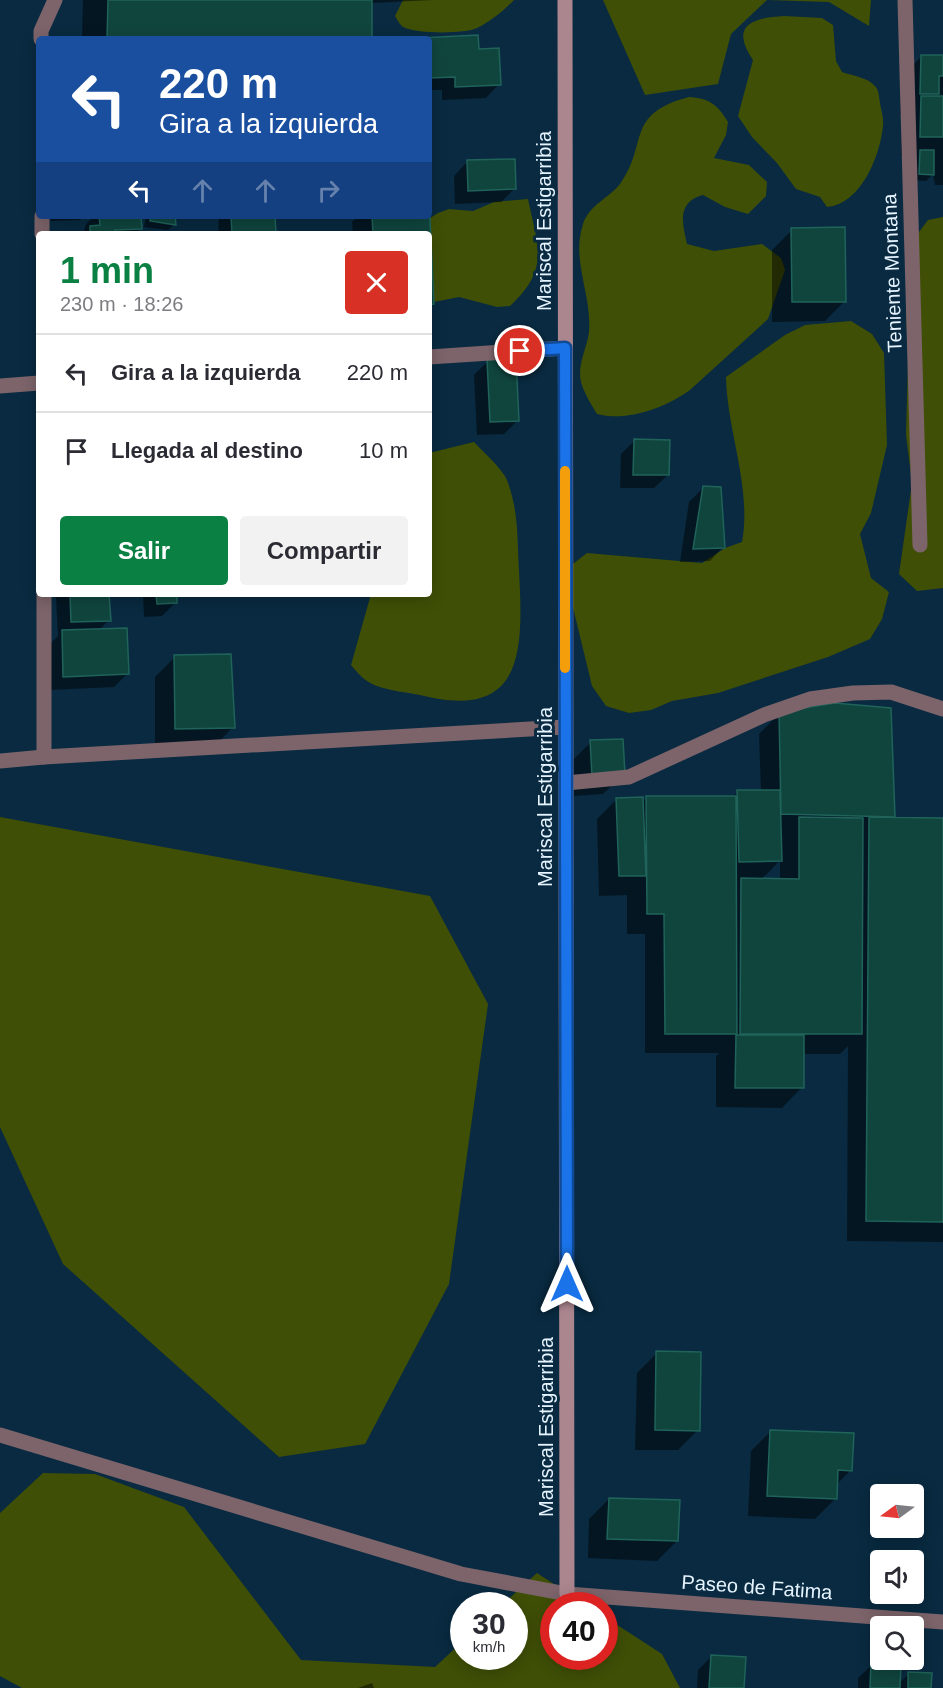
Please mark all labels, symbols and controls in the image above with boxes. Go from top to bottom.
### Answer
icon: left [60,60,138,138]
text: 220 m [159,60,278,107]
text: Gira a la izquierda [159,109,378,139]
street label: Mariscal Estigarribia [533,130,555,311]
icon: left [123,174,156,207]
icon: ahead [186,174,219,207]
icon: ahead [249,174,282,207]
icon: right [312,174,345,207]
street label: Teniente Montana [878,192,906,353]
text: 1 min [60,250,154,291]
button: close [345,251,408,314]
text: 230 m · 18:26 [60,293,183,315]
pin [494,325,545,376]
icon: arrive [503,334,536,367]
icon: left [60,357,93,390]
text: Gira a la izquierda [111,360,301,385]
text: 220 m [347,360,408,385]
icon: arrive [60,435,93,468]
text: Llegada al destino [111,438,303,463]
text: 10 m [359,438,408,463]
button: Salir [60,516,228,585]
button: Compartir [240,516,408,585]
street label: Mariscal Estigarribia [534,706,556,887]
position arrow [535,1252,599,1316]
street label: Mariscal Estigarribia [535,1336,557,1517]
north arrow [870,1484,924,1538]
map controls [870,1484,924,1670]
button: sound [870,1550,924,1604]
street label: Paseo de Fatima [681,1571,834,1603]
speed limit sign: 40 [540,1592,618,1670]
text: 30 [472,1607,506,1640]
button: search [870,1616,924,1670]
text: km/h [473,1638,505,1655]

